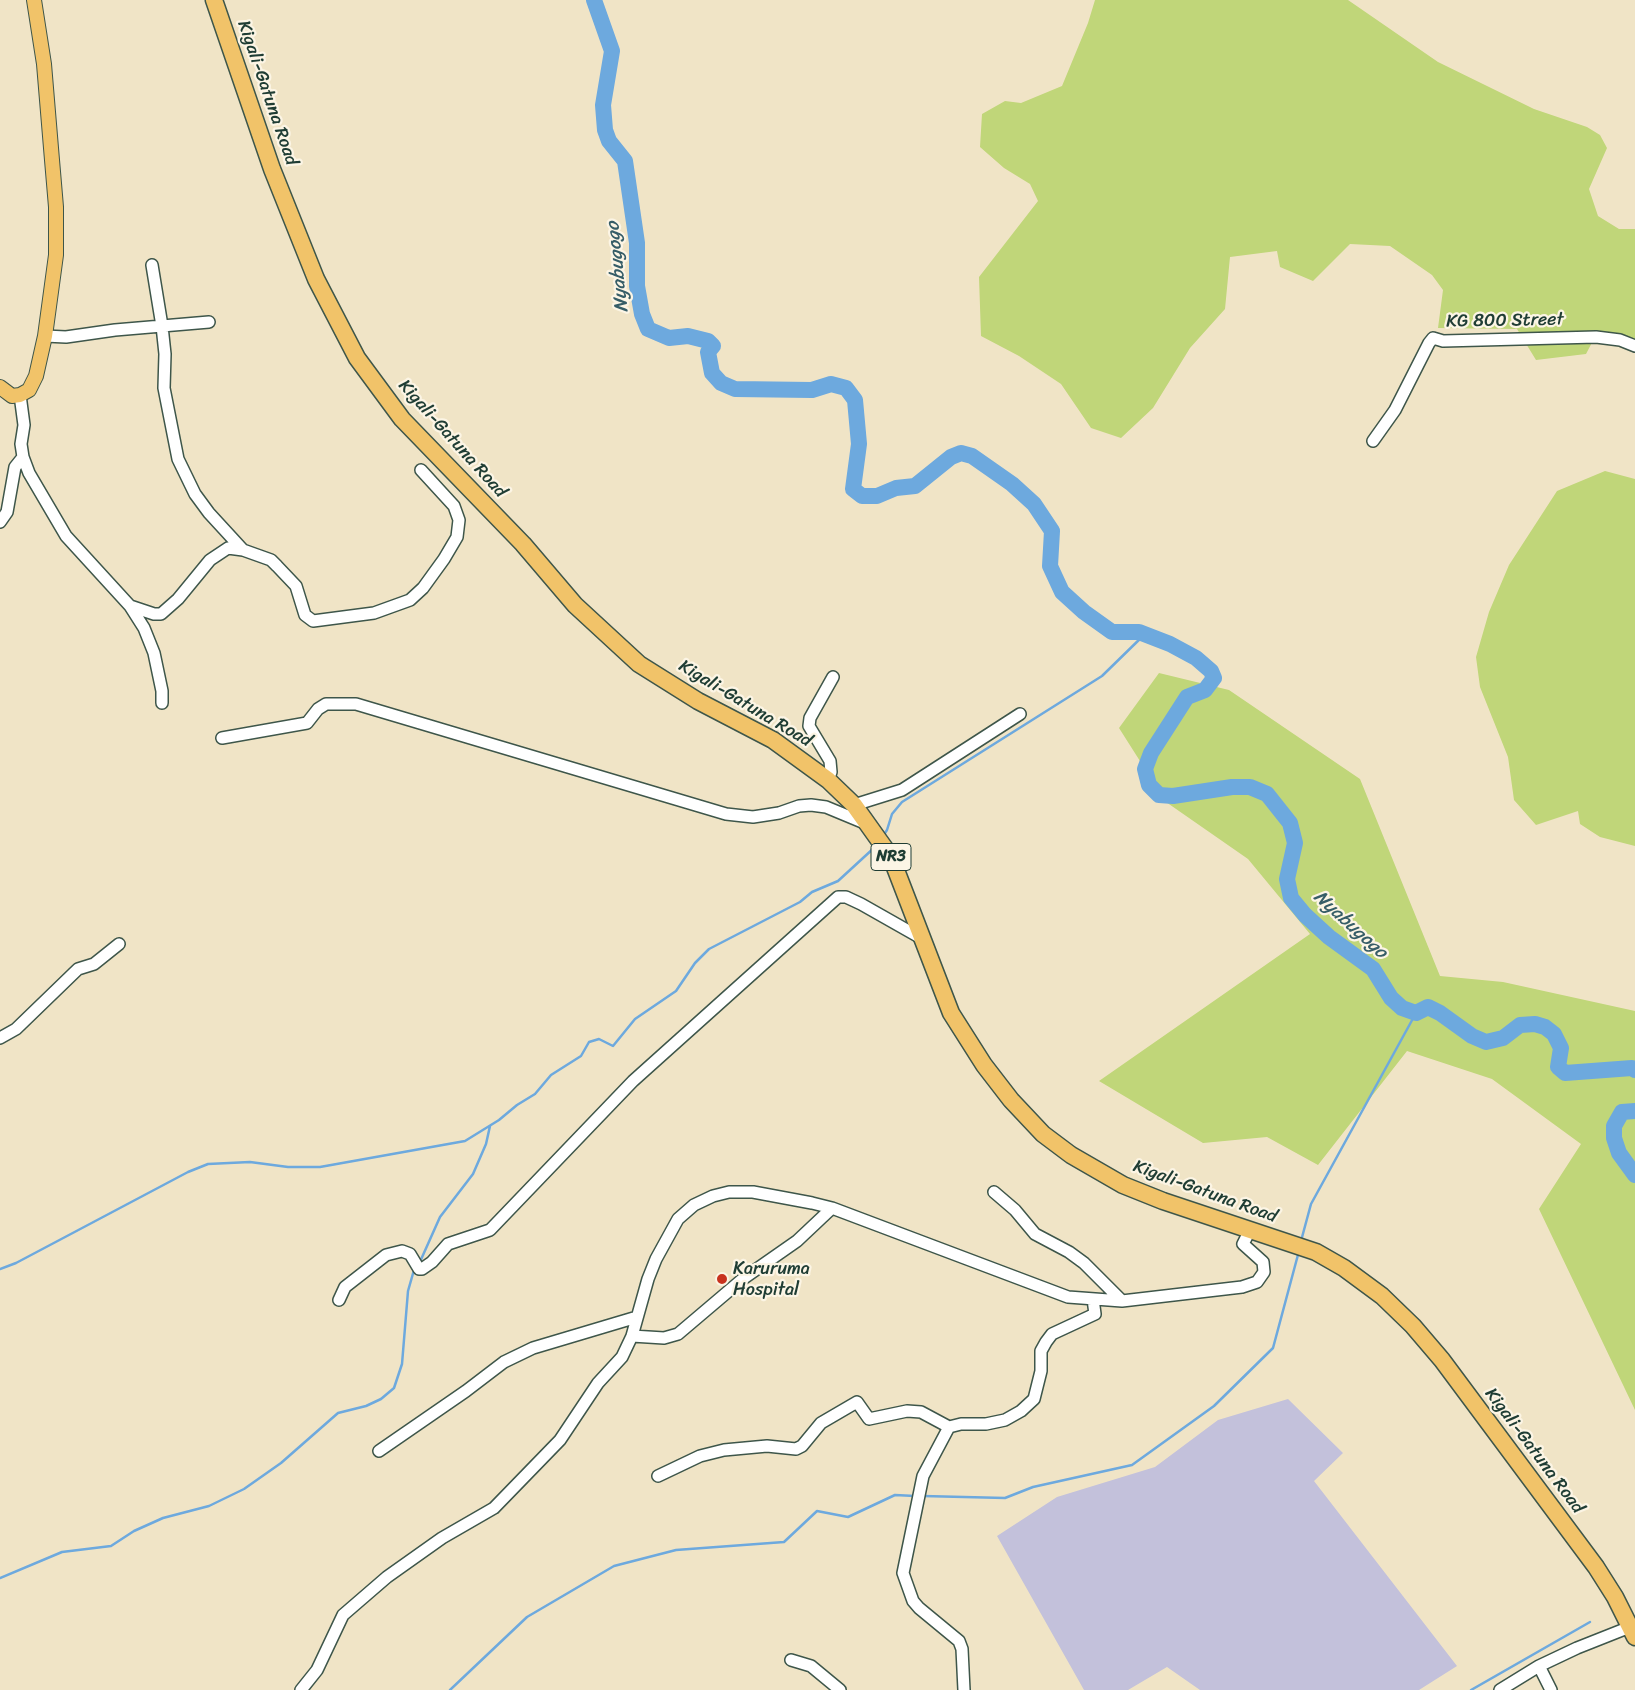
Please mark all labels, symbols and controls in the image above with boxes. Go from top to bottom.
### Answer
street label: Kigali-Gatuna Road [232,18,302,168]
water label: Nyabugogo [602,220,634,314]
street label: KG 800 Street [1446,309,1564,333]
street label: Kigali-Gatuna Road [393,375,511,503]
street label: Kigali-Gatuna Road [674,656,816,752]
road number: NR3 [871,844,911,870]
water label: Nyabugogo [1309,886,1391,964]
street label: Kigali-Gatuna Road [1130,1156,1280,1228]
place label: Karuruma Hospital [733,1258,810,1300]
marker: Karuruma Hospital [715,1272,729,1286]
street label: Kigali-Gatuna Road [1480,1384,1588,1518]

